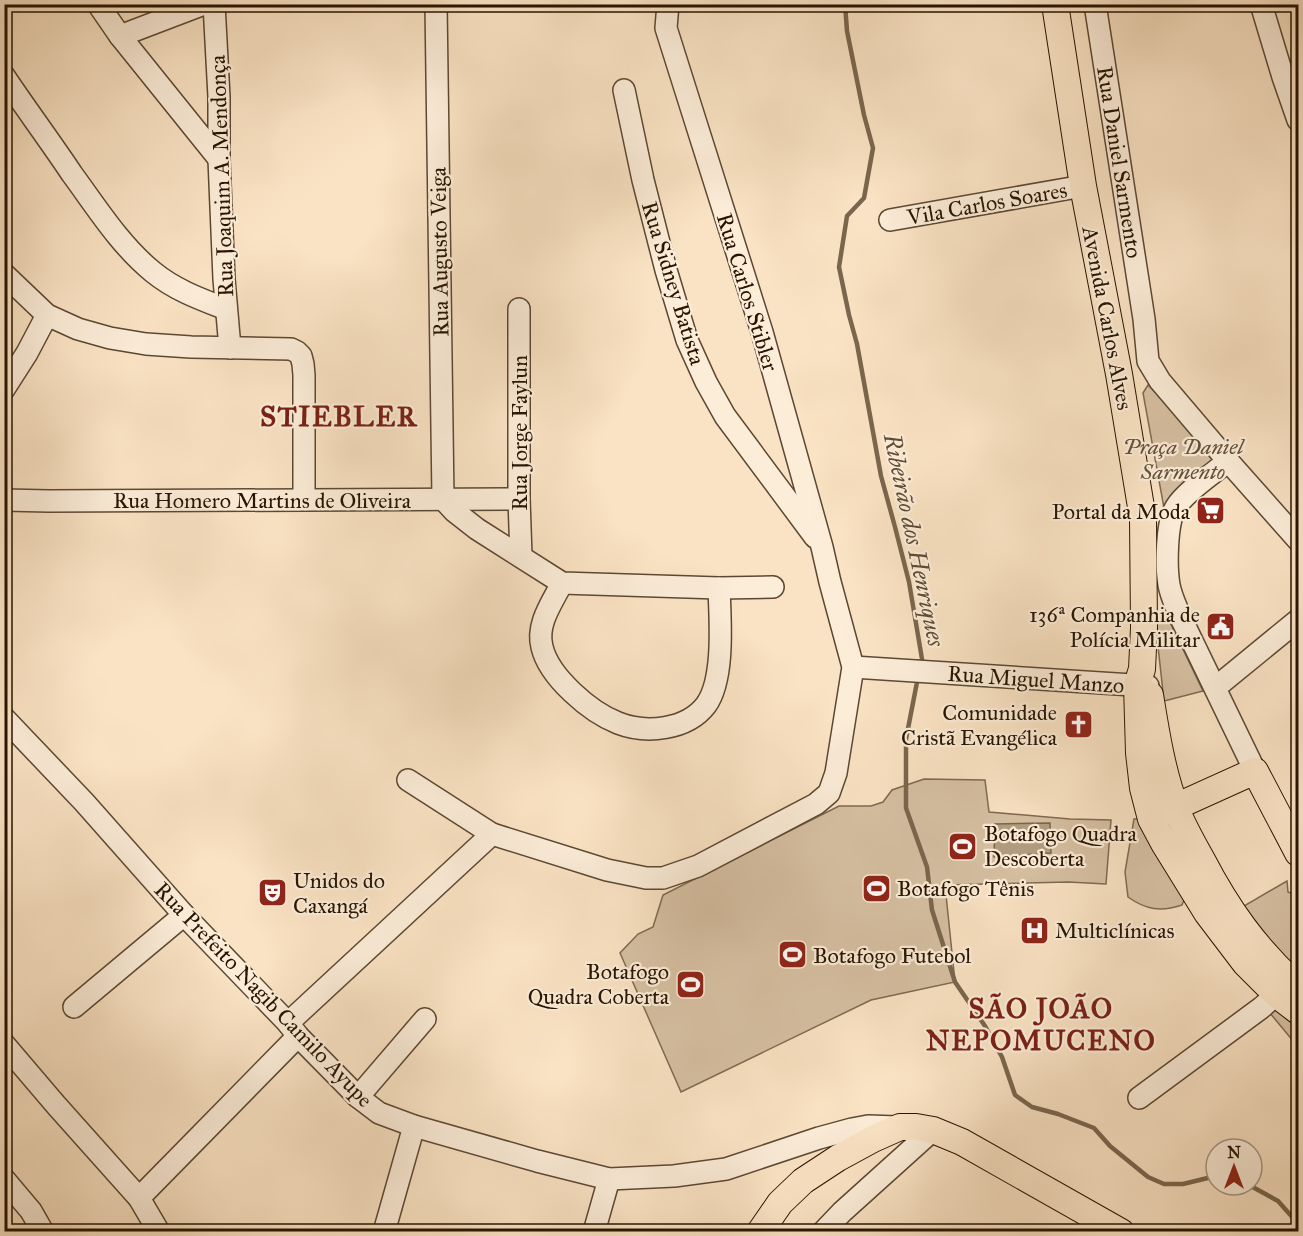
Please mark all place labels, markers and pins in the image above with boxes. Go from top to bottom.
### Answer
supermarket icon: Portal da Moda [1195,495,1227,527]
place label: Portal da Moda [1052,498,1191,525]
place label: 136ª Companhia de Polícia Militar [1029,601,1201,653]
public building icon: 136ª Companhia de Polícia Militar [1205,611,1237,643]
place label: Comunidade Cristã Evangélica [901,699,1058,751]
church icon: Comunidade Cristã Evangélica [1062,709,1094,741]
place label: Botafogo Quadra Descoberta [984,820,1137,872]
sports icon: Botafogo Quadra Descoberta [947,830,979,862]
place label: Unidos do Caxangá [293,867,385,919]
sports icon: Botafogo Tênis [860,872,892,904]
place label: Botafogo Tênis [897,875,1034,902]
theatre icon: Unidos do Caxangá [256,877,288,909]
hospital icon: Multiclínicas [1018,914,1050,946]
place label: Multiclínicas [1055,917,1175,944]
sports icon: Botafogo Futebol [776,939,808,971]
place label: Botafogo Futebol [813,942,971,969]
place label: Botafogo Quadra Coberta [528,958,670,1010]
sports icon: Botafogo Quadra Coberta [674,968,706,1000]

